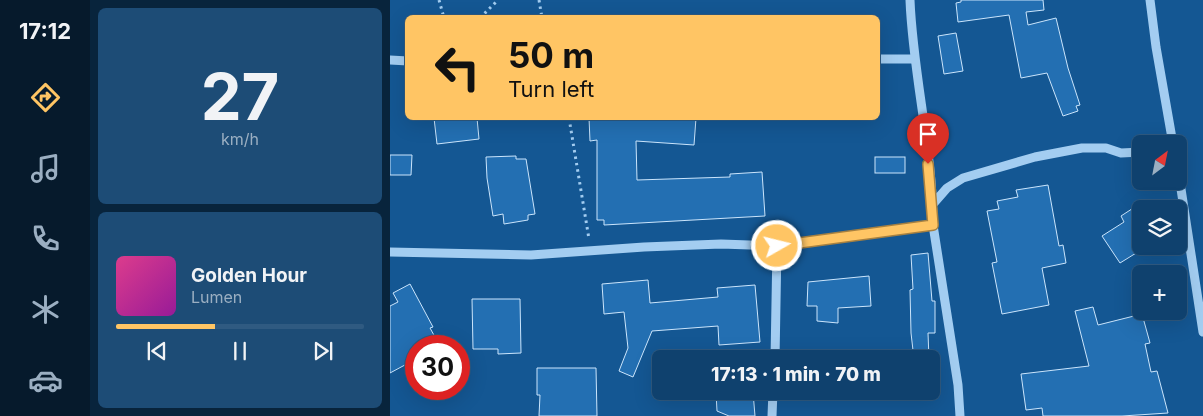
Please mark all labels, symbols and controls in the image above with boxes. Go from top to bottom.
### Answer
text: 17:12 [19,18,71,44]
text: 50 m [508,34,594,76]
icon: left [425,35,490,100]
text: 27 [201,57,279,136]
text: Turn left [508,76,594,102]
icon: directions [28,80,63,115]
pin [907,113,949,164]
icon: arrive [914,120,942,148]
text: km/h [221,129,259,149]
north arrow [1132,135,1188,190]
map controls [1132,135,1187,320]
icon: music [28,151,63,186]
button: layers [1132,200,1187,255]
position arrow [750,219,802,271]
icon: phone [28,221,63,256]
text: Golden Hour [191,264,307,287]
button: + [1132,265,1187,320]
text: Lumen [191,287,242,307]
icon: climate [28,292,63,327]
speed limit sign: 30 [405,335,470,400]
icon: previous [143,337,171,365]
icon: pause [226,337,254,365]
icon: next [309,337,337,365]
icon: car [28,363,63,398]
text: 17:13 · 1 min · 70 m [711,363,881,386]

